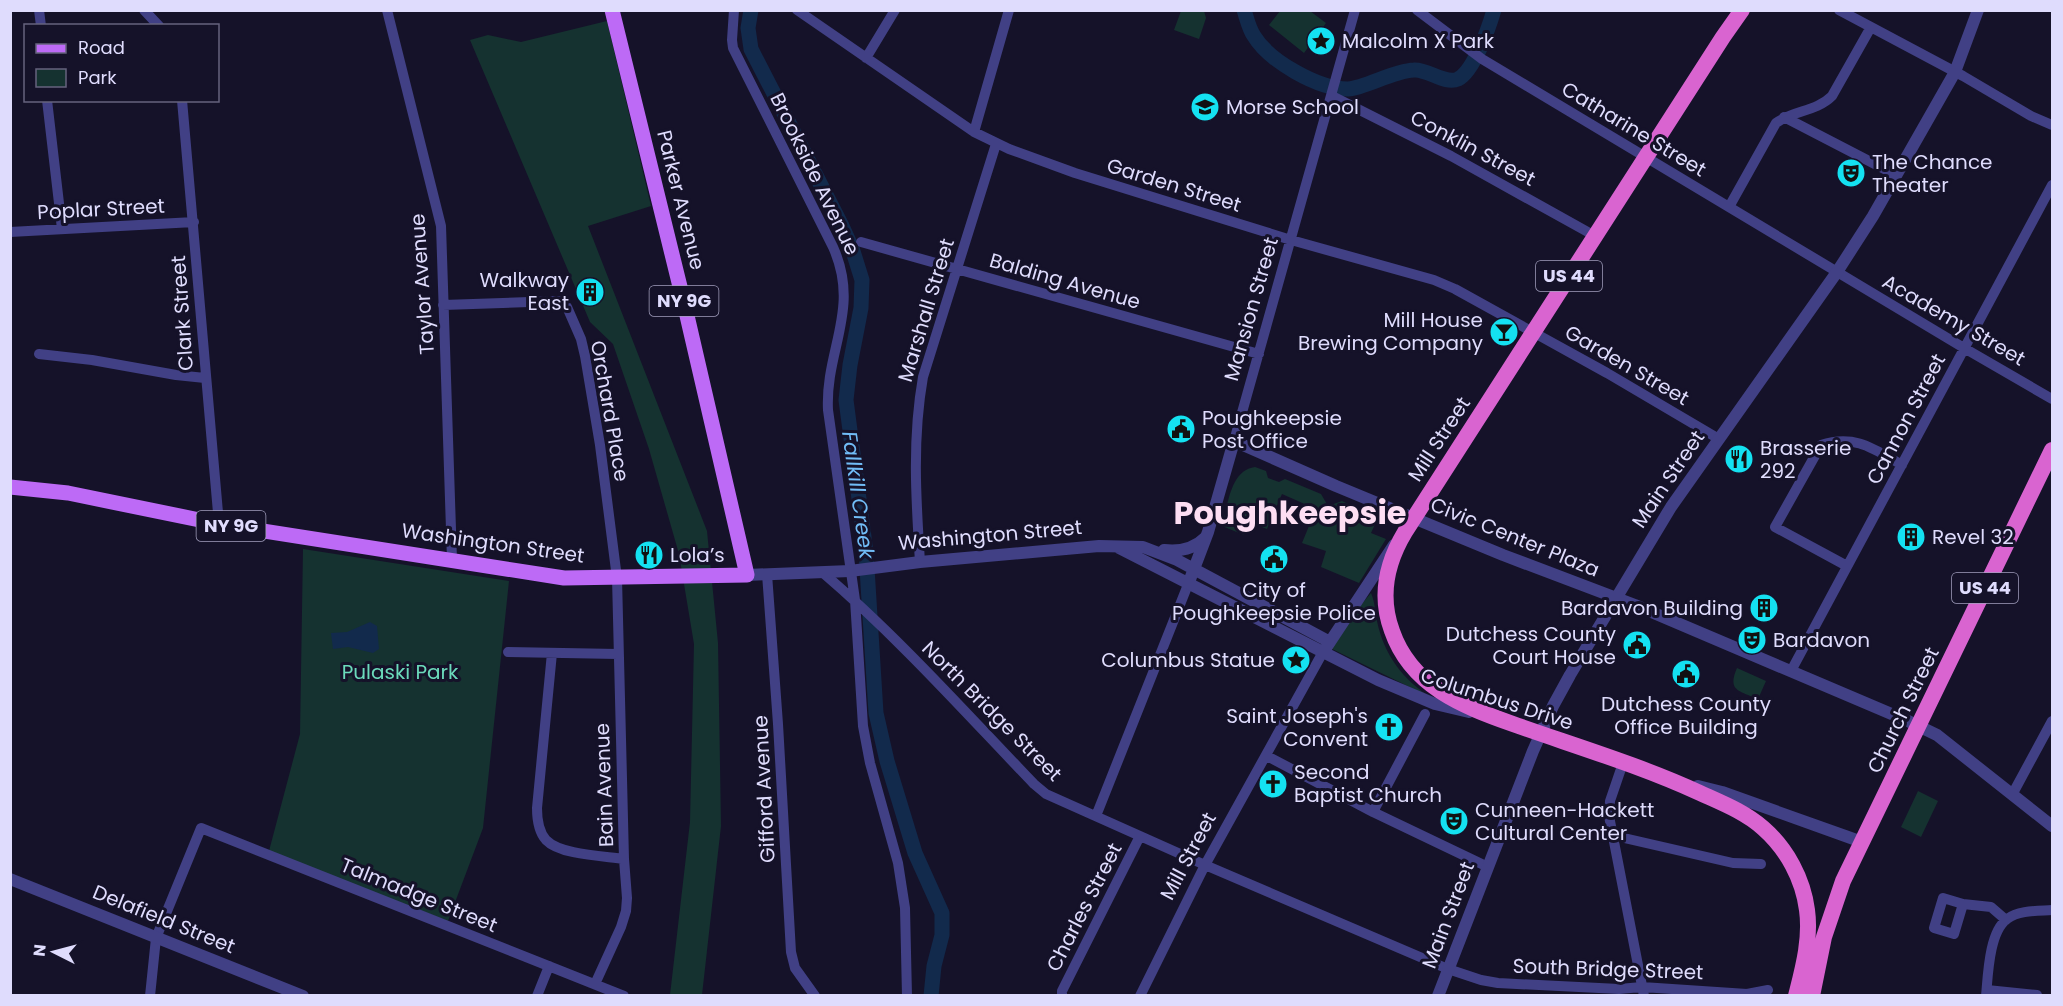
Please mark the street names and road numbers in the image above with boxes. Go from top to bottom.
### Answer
street label: Catharine Street [1556,75,1712,183]
street label: Brookside Avenue [764,88,866,260]
street label: Conklin Street [1406,103,1540,193]
street label: Parker Avenue [650,127,712,273]
street label: Garden Street [1103,151,1245,219]
street label: Poplar Street [37,192,165,226]
street label: Taylor Avenue [403,213,441,355]
street label: Mansion Street [1217,234,1285,384]
street label: Marshall Street [891,235,961,385]
street label: Balding Avenue [986,246,1144,316]
street label: Clark Street [164,254,200,372]
road number: US 44 [1536,261,1602,291]
street label: Academy Street [1877,268,2031,372]
road number: NY 9G [650,286,718,316]
street label: Garden Street [1560,318,1694,412]
street label: Orchard Place [584,338,636,484]
street label: Cannon Street [1860,349,1952,489]
street label: Mill Street [1401,391,1477,487]
street label: Main Street [1625,425,1711,533]
street label: Civic Center Plaza [1426,490,1604,584]
road number: NY 9G [196,511,266,541]
street label: Washington Street [897,513,1083,557]
street label: Washington Street [400,516,586,570]
road number: US 44 [1952,573,2018,603]
street label: North Bridge Street [916,635,1068,787]
street label: Church Street [1860,642,1946,778]
street label: Columbus Drive [1417,661,1577,737]
street label: Gifford Avenue [746,714,782,864]
street label: Bain Avenue [588,723,620,847]
street label: Mill Street [1153,807,1223,905]
street label: Charles Street [1040,838,1128,976]
street label: Talmadge Street [336,851,502,939]
street label: Main Street [1415,858,1481,972]
street label: Delafield Street [89,878,239,960]
street label: South Bridge Street [1512,952,1704,986]

